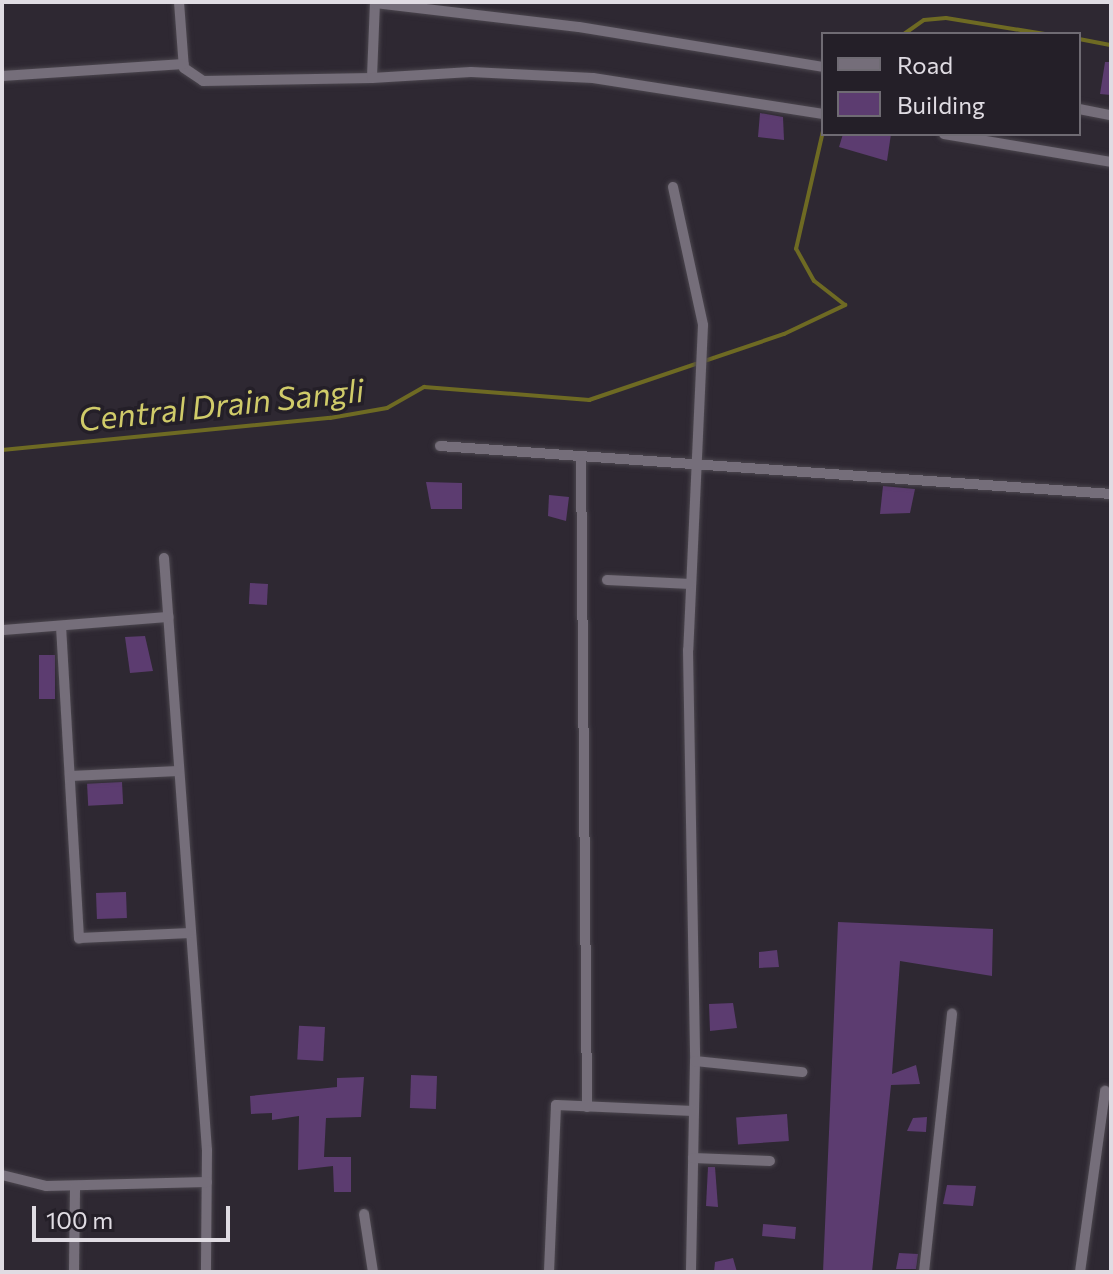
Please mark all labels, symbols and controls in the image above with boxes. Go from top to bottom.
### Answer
legend [821,32,1081,136]
text: Road [897,50,953,79]
text: Building [897,90,985,119]
water label: Central Drain Sangli [76,370,366,438]
scale bar [36,1190,234,1240]
text: 100 m [46,1205,113,1234]

